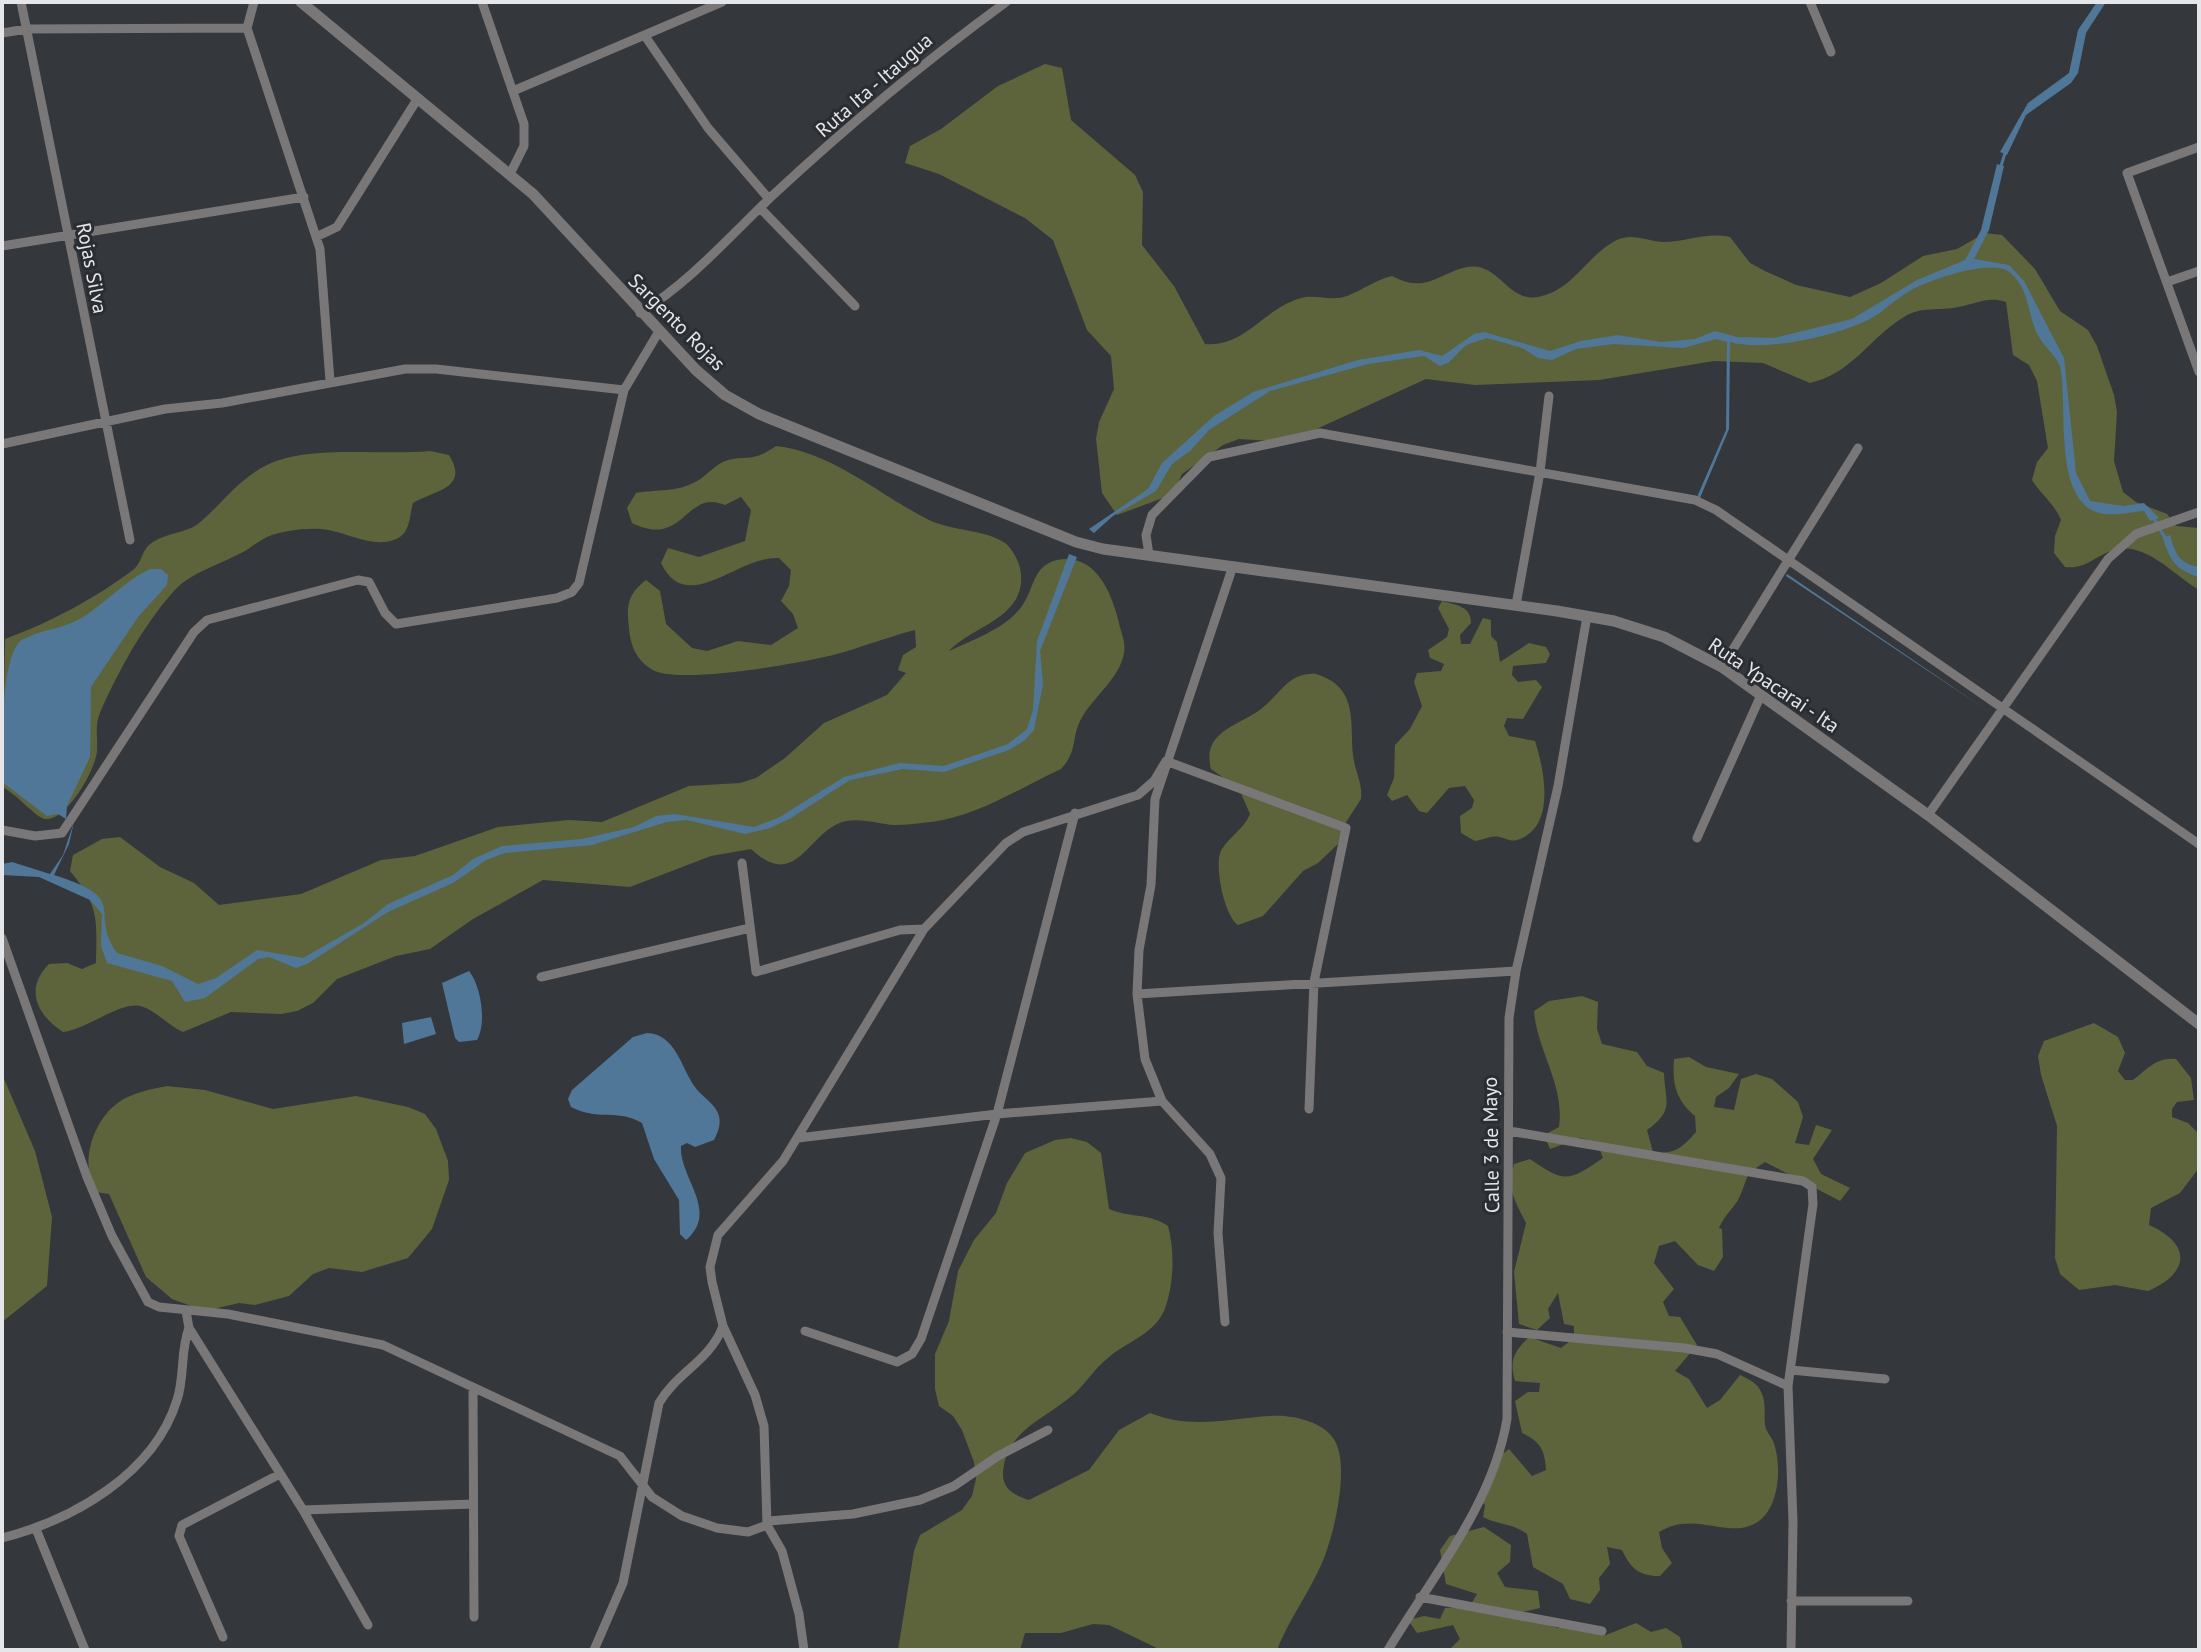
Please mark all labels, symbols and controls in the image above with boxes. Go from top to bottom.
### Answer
street label: Ruta Ita - Itaugua [810,27,938,143]
street label: Rojas Silva [70,220,114,316]
street label: Sargento Rojas [623,268,731,376]
street label: Ruta Ypacarai - Ita [1703,632,1845,738]
street label: Calle 3 de Mayo [1477,1077,1505,1213]

